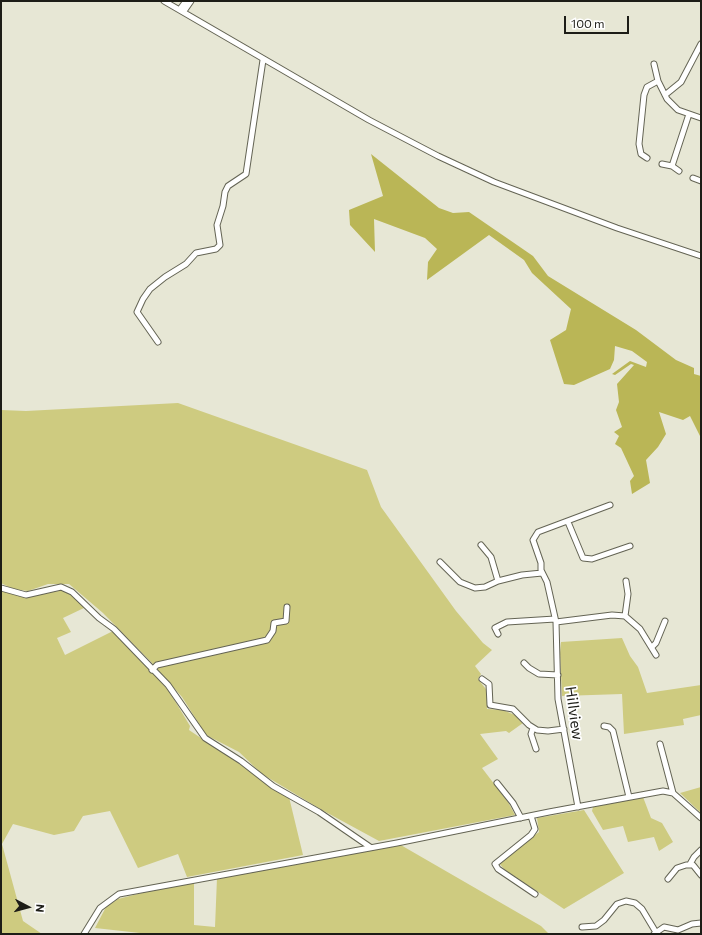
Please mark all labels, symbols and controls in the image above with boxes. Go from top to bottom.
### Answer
scale bar [566,8,631,34]
text: 100 m [571,16,605,30]
street label: Hillview [561,685,587,741]
north arrow [8,887,48,927]
text: N [34,904,47,913]

